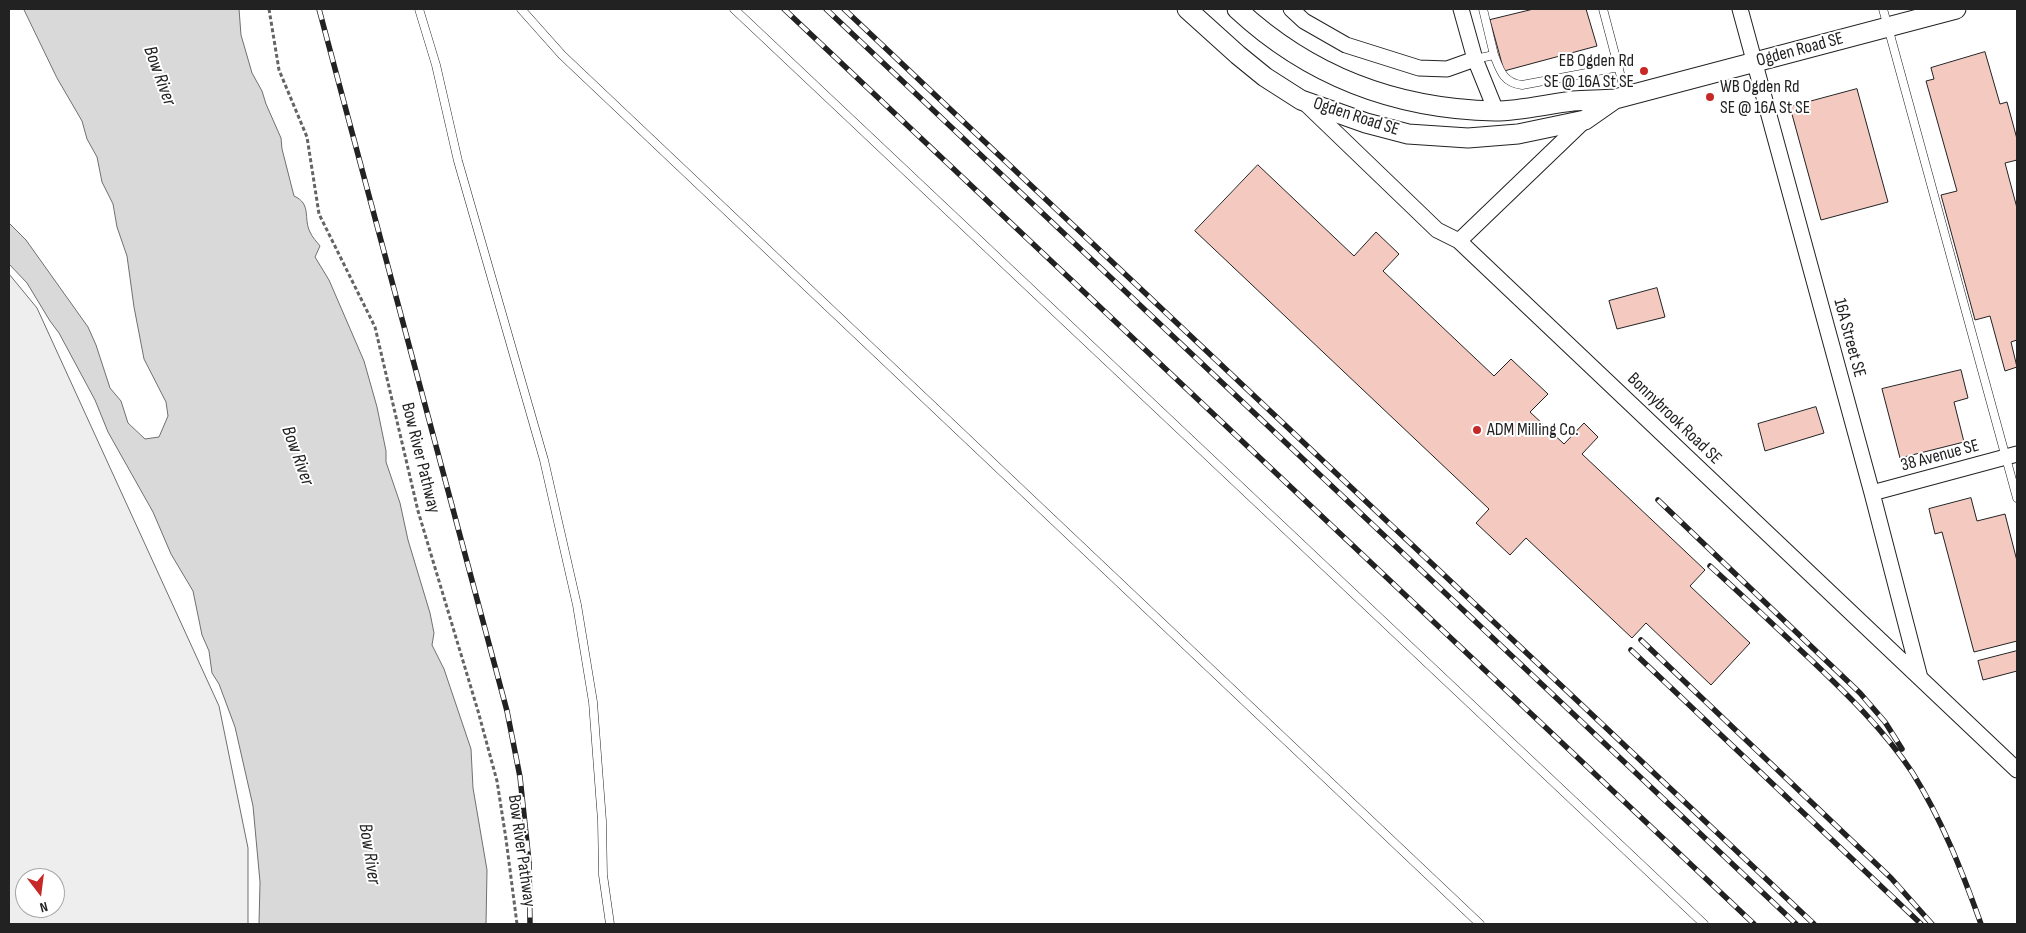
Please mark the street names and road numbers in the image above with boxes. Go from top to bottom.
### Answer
street label: Ogden Road SE [1754,28,1846,72]
street label: Ogden Road SE [1310,93,1402,141]
street label: 16A Street SE [1828,296,1870,380]
street label: Bonnybrook Road SE [1622,369,1726,469]
street label: Bow River Pathway [396,400,444,516]
street label: 38 Avenue SE [1898,435,1982,477]
street label: Bow River Pathway [502,793,540,909]

